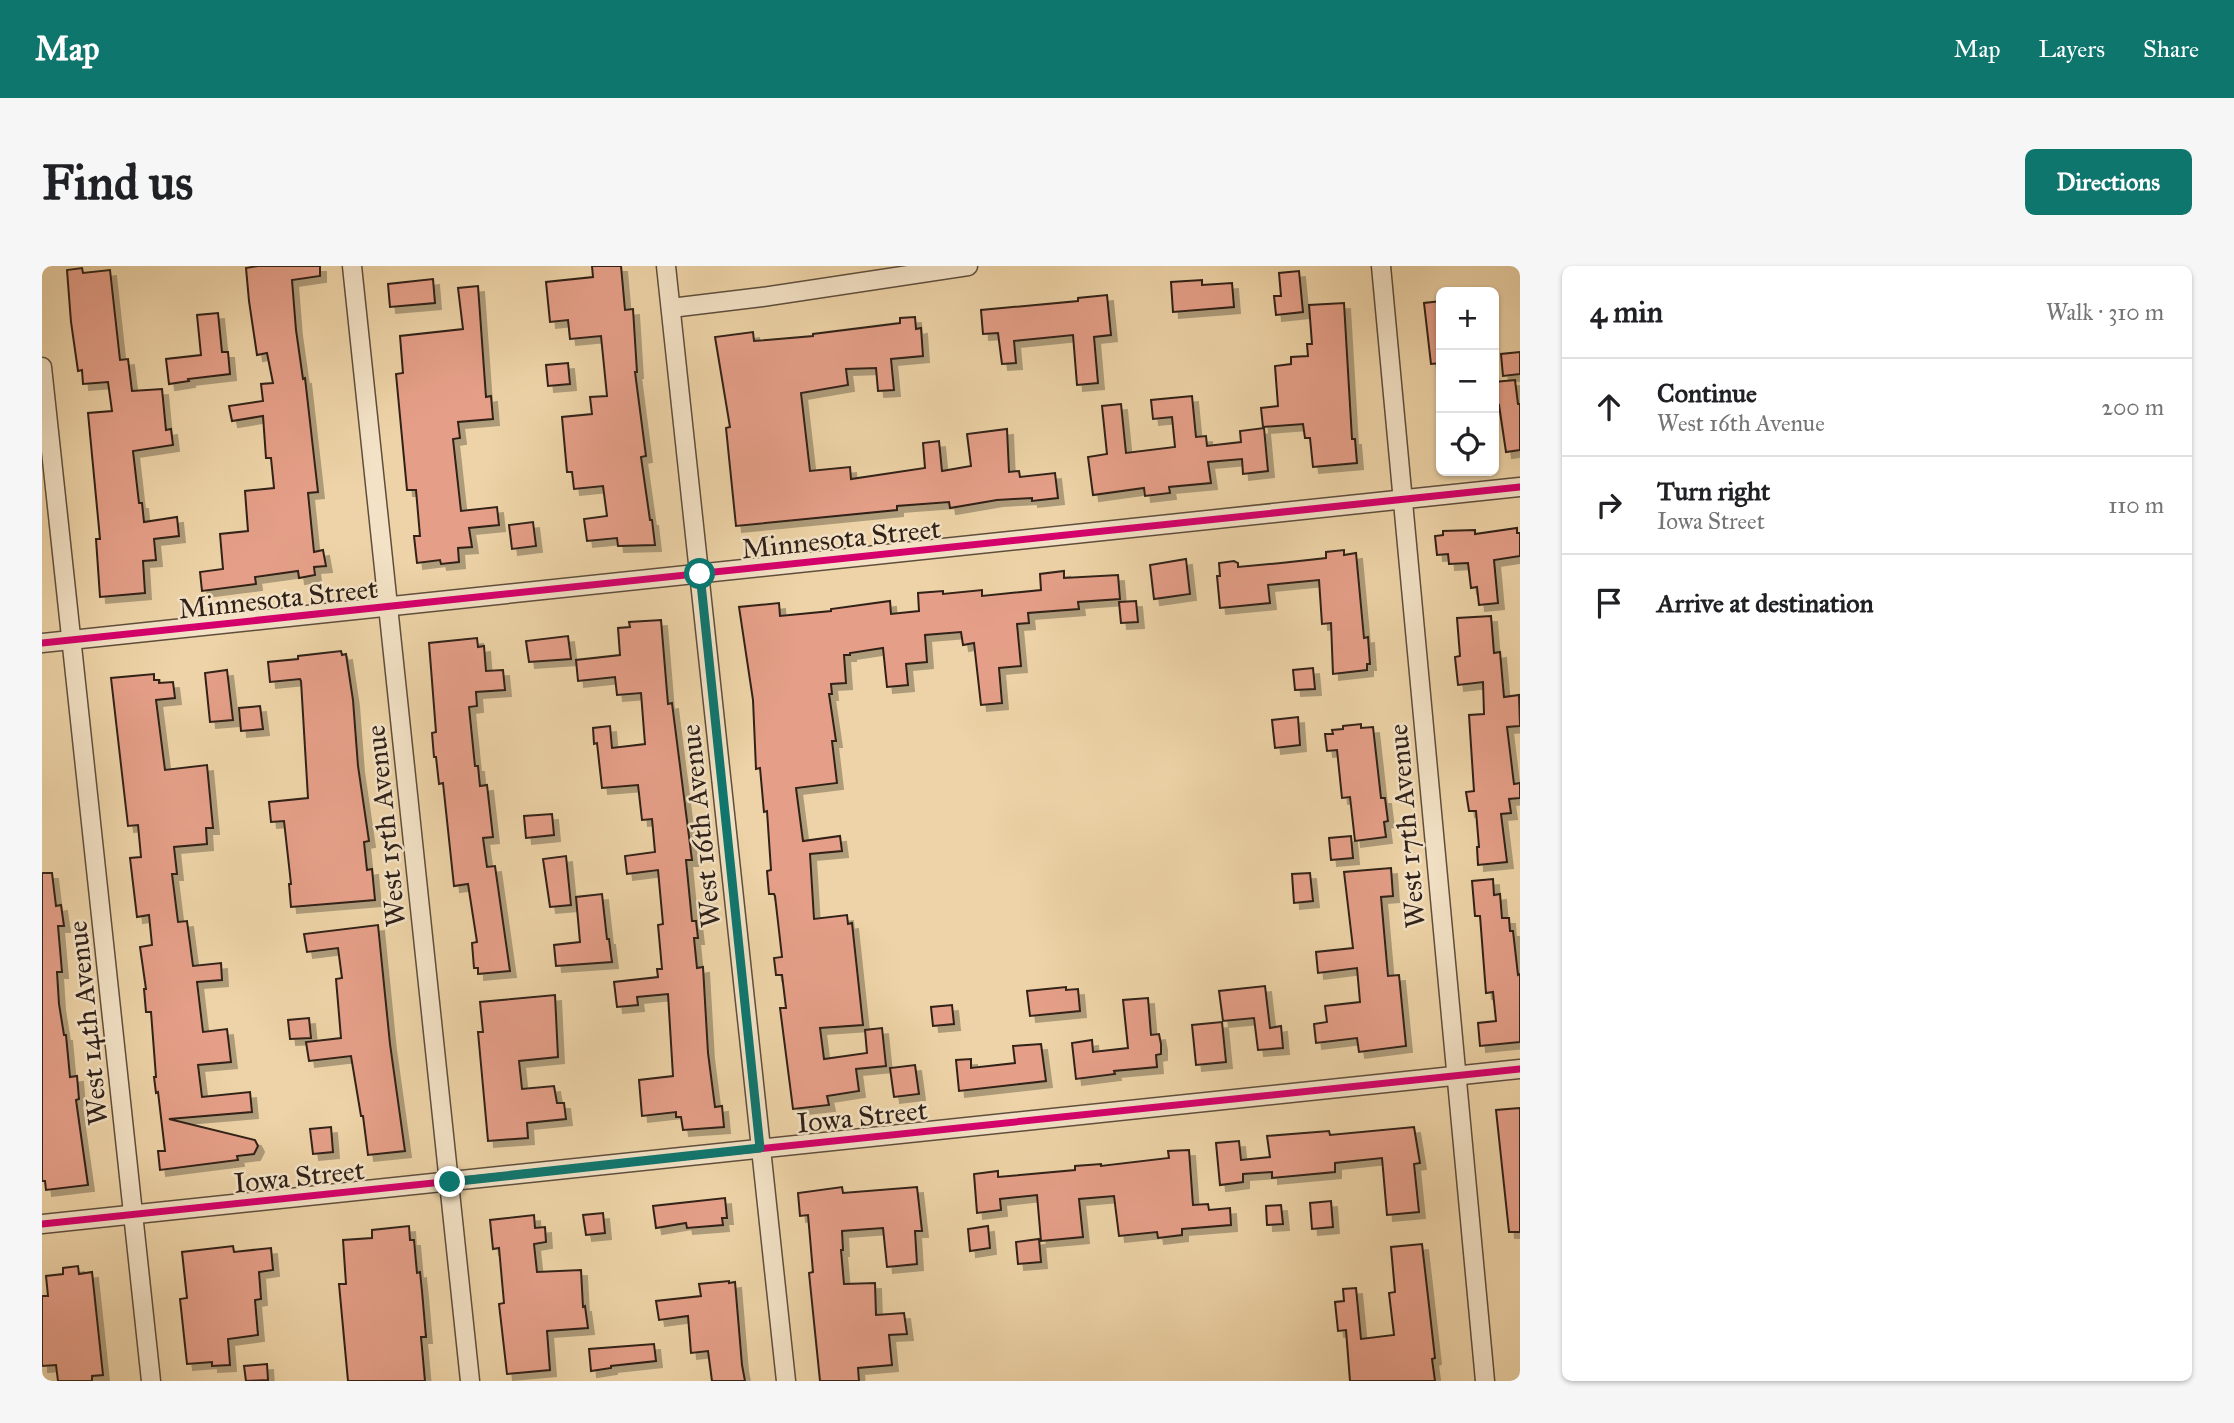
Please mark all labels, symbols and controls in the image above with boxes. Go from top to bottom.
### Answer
text: Map [35,29,99,69]
text: Map [1954,34,2001,64]
text: Layers [2039,34,2105,64]
text: Share [2143,34,2199,64]
button: Directions [2025,149,2192,215]
text: Find us [42,153,193,212]
map controls [1436,287,1499,476]
button: + [1436,287,1499,350]
text: 4 min [1590,294,1663,330]
text: Walk · 310 m [2046,298,2164,326]
button: − [1436,350,1499,413]
text: Continue [1657,377,1757,409]
icon: ahead [1590,388,1628,426]
text: 200 m [2102,393,2164,421]
text: West 16th Avenue [1657,409,1825,437]
button: locate [1436,413,1499,476]
text: Turn right [1657,475,1770,507]
icon: right [1590,486,1628,524]
text: 110 m [2108,491,2164,519]
text: Iowa Street [1657,507,1765,535]
street label: Minnesota Street [740,511,943,566]
route start [684,558,715,589]
street label: Minnesota Street [177,571,380,626]
icon: arrive [1590,584,1628,622]
text: Arrive at destination [1657,587,1874,619]
street label: West 17th Avenue [1380,722,1433,930]
street label: West 15th Avenue [357,723,413,929]
street label: West 16th Avenue [672,723,729,929]
street label: West 14th Avenue [59,919,116,1127]
street label: Iowa Street [795,1092,929,1141]
street label: Iowa Street [232,1152,366,1201]
route end [434,1166,465,1197]

